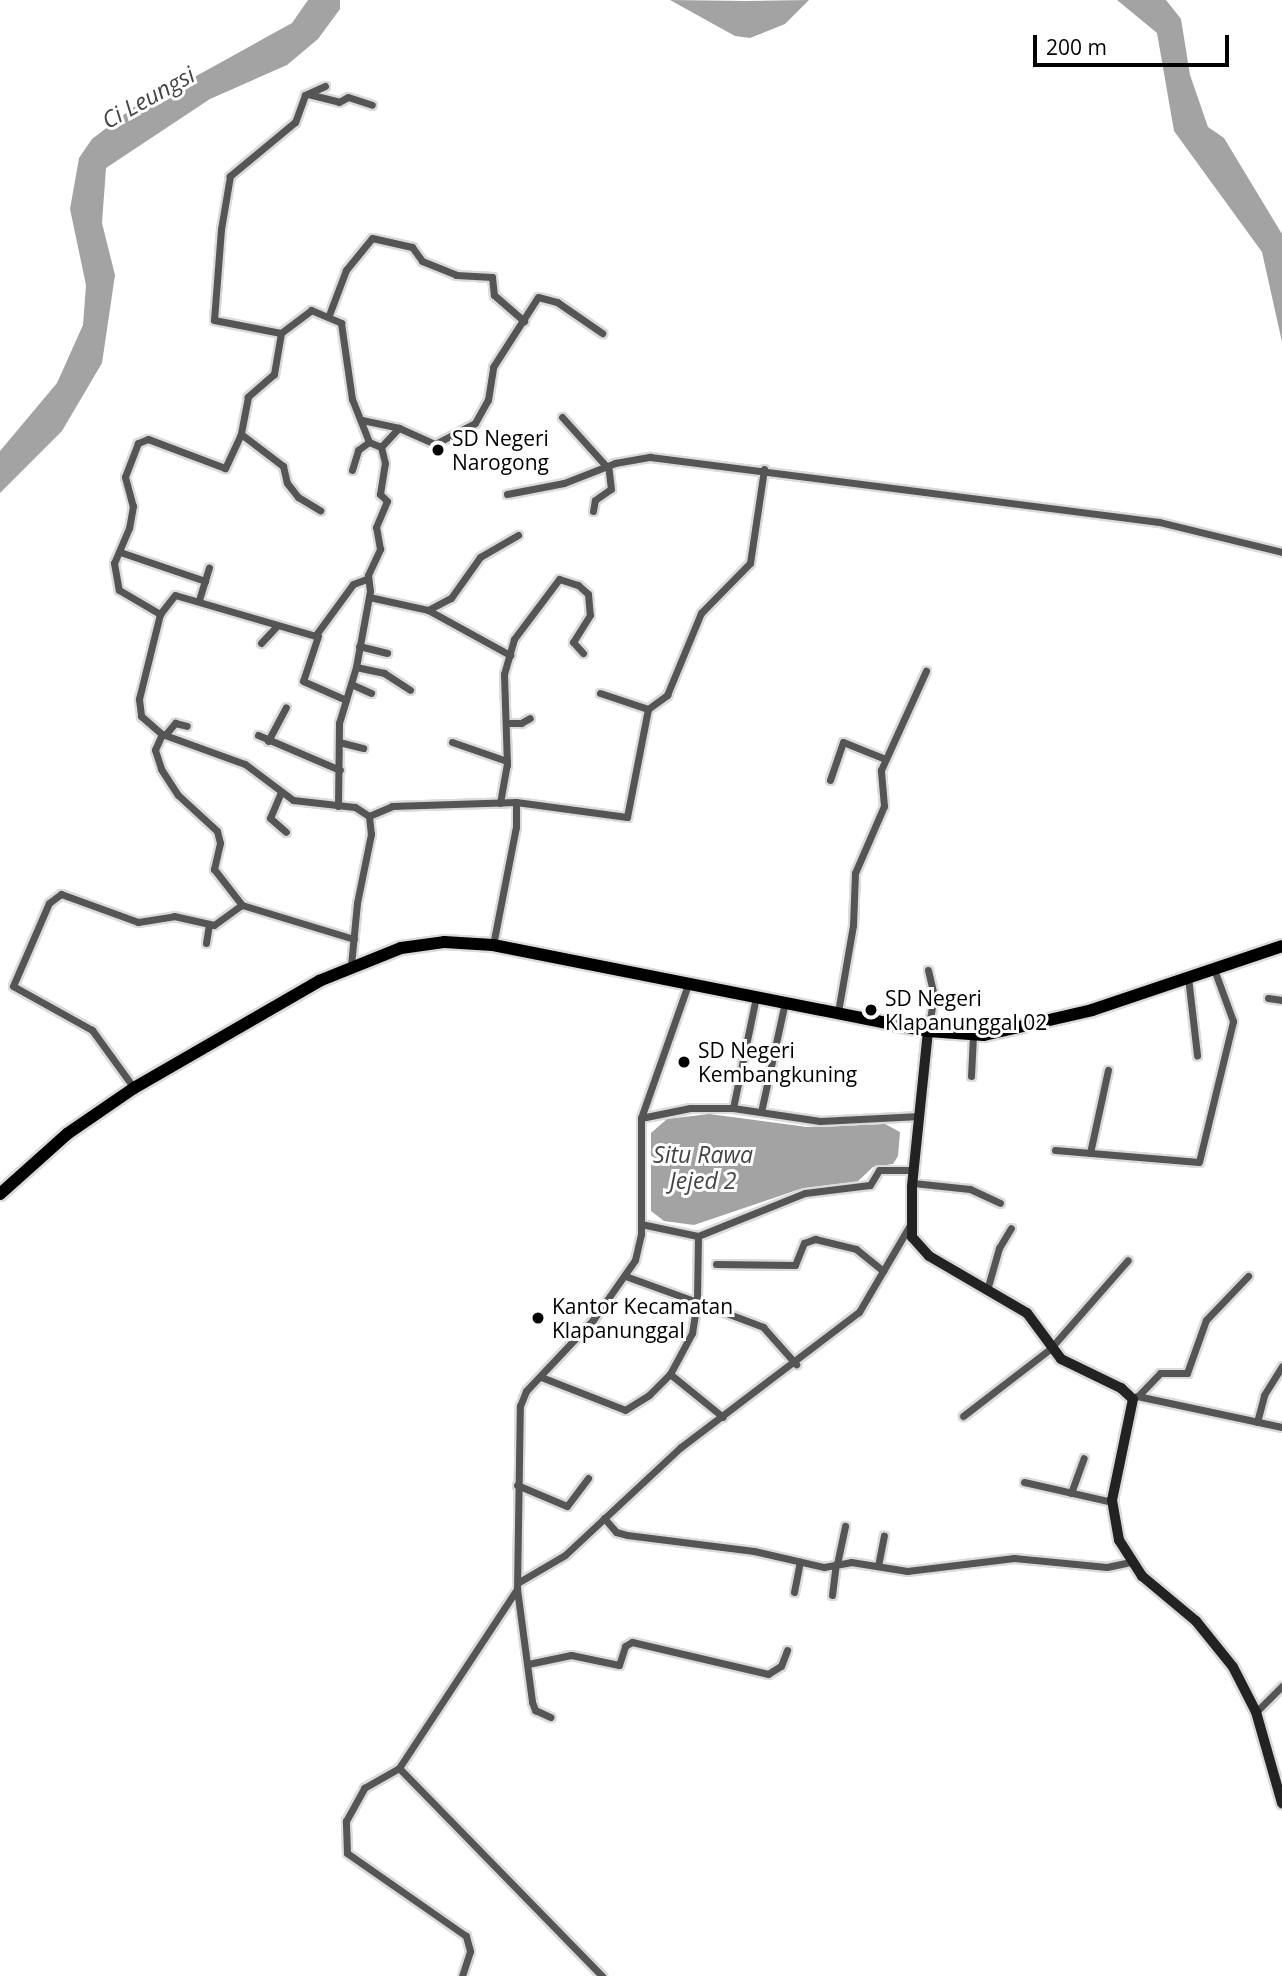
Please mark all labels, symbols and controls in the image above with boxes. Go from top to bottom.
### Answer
scale bar [1037,21,1233,65]
text: 200 m [1046,33,1107,61]
water label: Ci Leungsi [97,60,199,134]
place label: SD Negeri Narogong [452,425,549,475]
marker: SD Negeri Narogong [430,442,446,458]
place label: SD Negeri Klapanunggal 02 [885,985,1047,1035]
marker: SD Negeri Klapanunggal 02 [863,1002,879,1018]
place label: SD Negeri Kembangkuning [698,1037,857,1087]
marker: SD Negeri Kembangkuning [676,1054,692,1070]
water label: Situ Rawa Jejed 2 [653,1140,753,1194]
place label: Kantor Kecamatan Klapanunggal [552,1293,733,1343]
marker: Kantor Kecamatan Klapanunggal [530,1310,546,1326]

